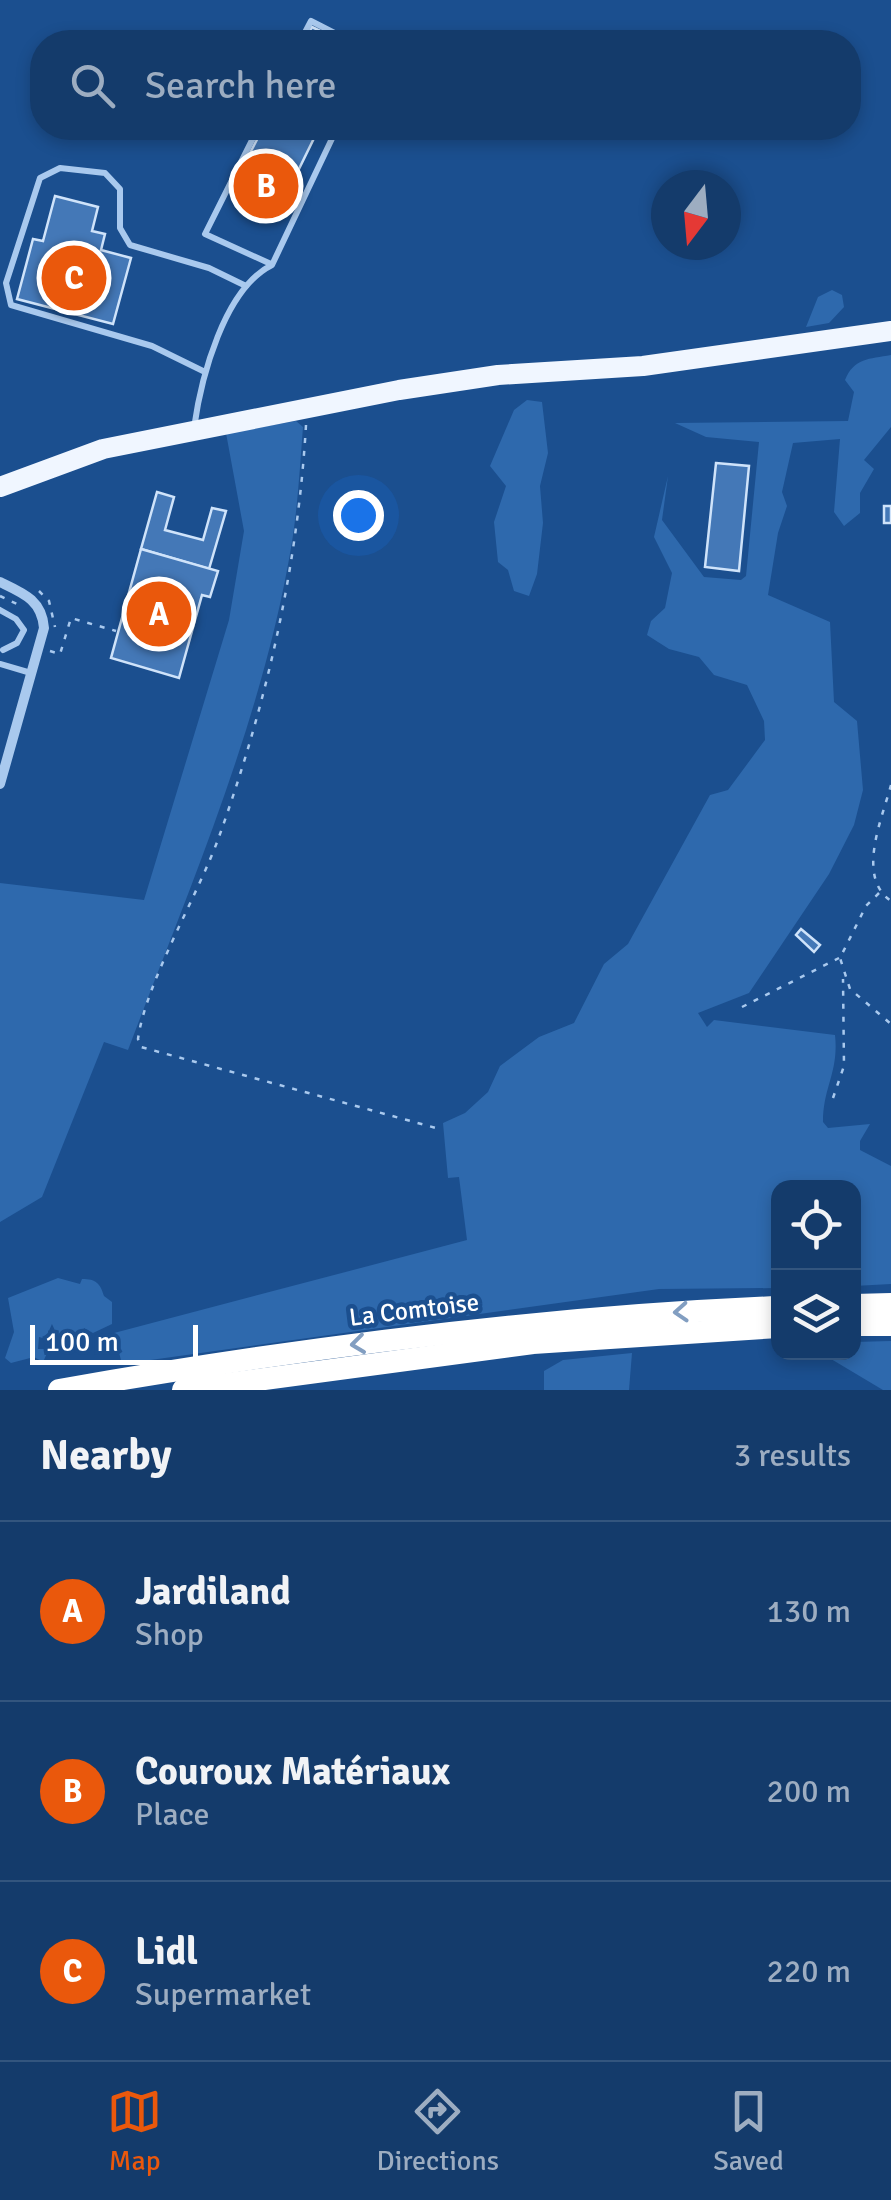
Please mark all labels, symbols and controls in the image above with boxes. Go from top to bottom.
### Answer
search box [30,30,861,140]
icon: search [65,58,120,113]
text: Search here [145,62,337,109]
pin: B [234,148,298,224]
north arrow [651,170,741,260]
pin: C [42,240,106,316]
your location [333,490,384,541]
pin: A [126,576,192,652]
map controls [771,1180,861,1360]
button: locate [771,1180,861,1270]
button: layers [771,1270,861,1360]
street label: La Comtoise [347,1286,481,1333]
one-way arrow [673,1300,689,1322]
scale bar [30,1320,198,1364]
text: 100 m [45,1325,119,1359]
one-way arrow [349,1332,366,1353]
text: Nearby [40,1430,172,1481]
text: 3 results [734,1436,851,1475]
text: Jardiland [135,1568,291,1615]
text: A [62,1592,83,1631]
text: 130 m [767,1592,851,1631]
text: Shop [135,1615,204,1654]
text: Couroux Matériaux [135,1748,450,1795]
text: B [63,1772,82,1811]
text: 200 m [767,1772,851,1811]
text: Place [135,1795,210,1834]
text: Lidl [135,1928,198,1975]
text: C [63,1952,82,1991]
text: 220 m [767,1952,851,1991]
text: Supermarket [135,1975,311,2014]
tab: Map [107,2084,162,2178]
tab: Directions [377,2084,499,2178]
tab: Saved [713,2084,784,2178]

